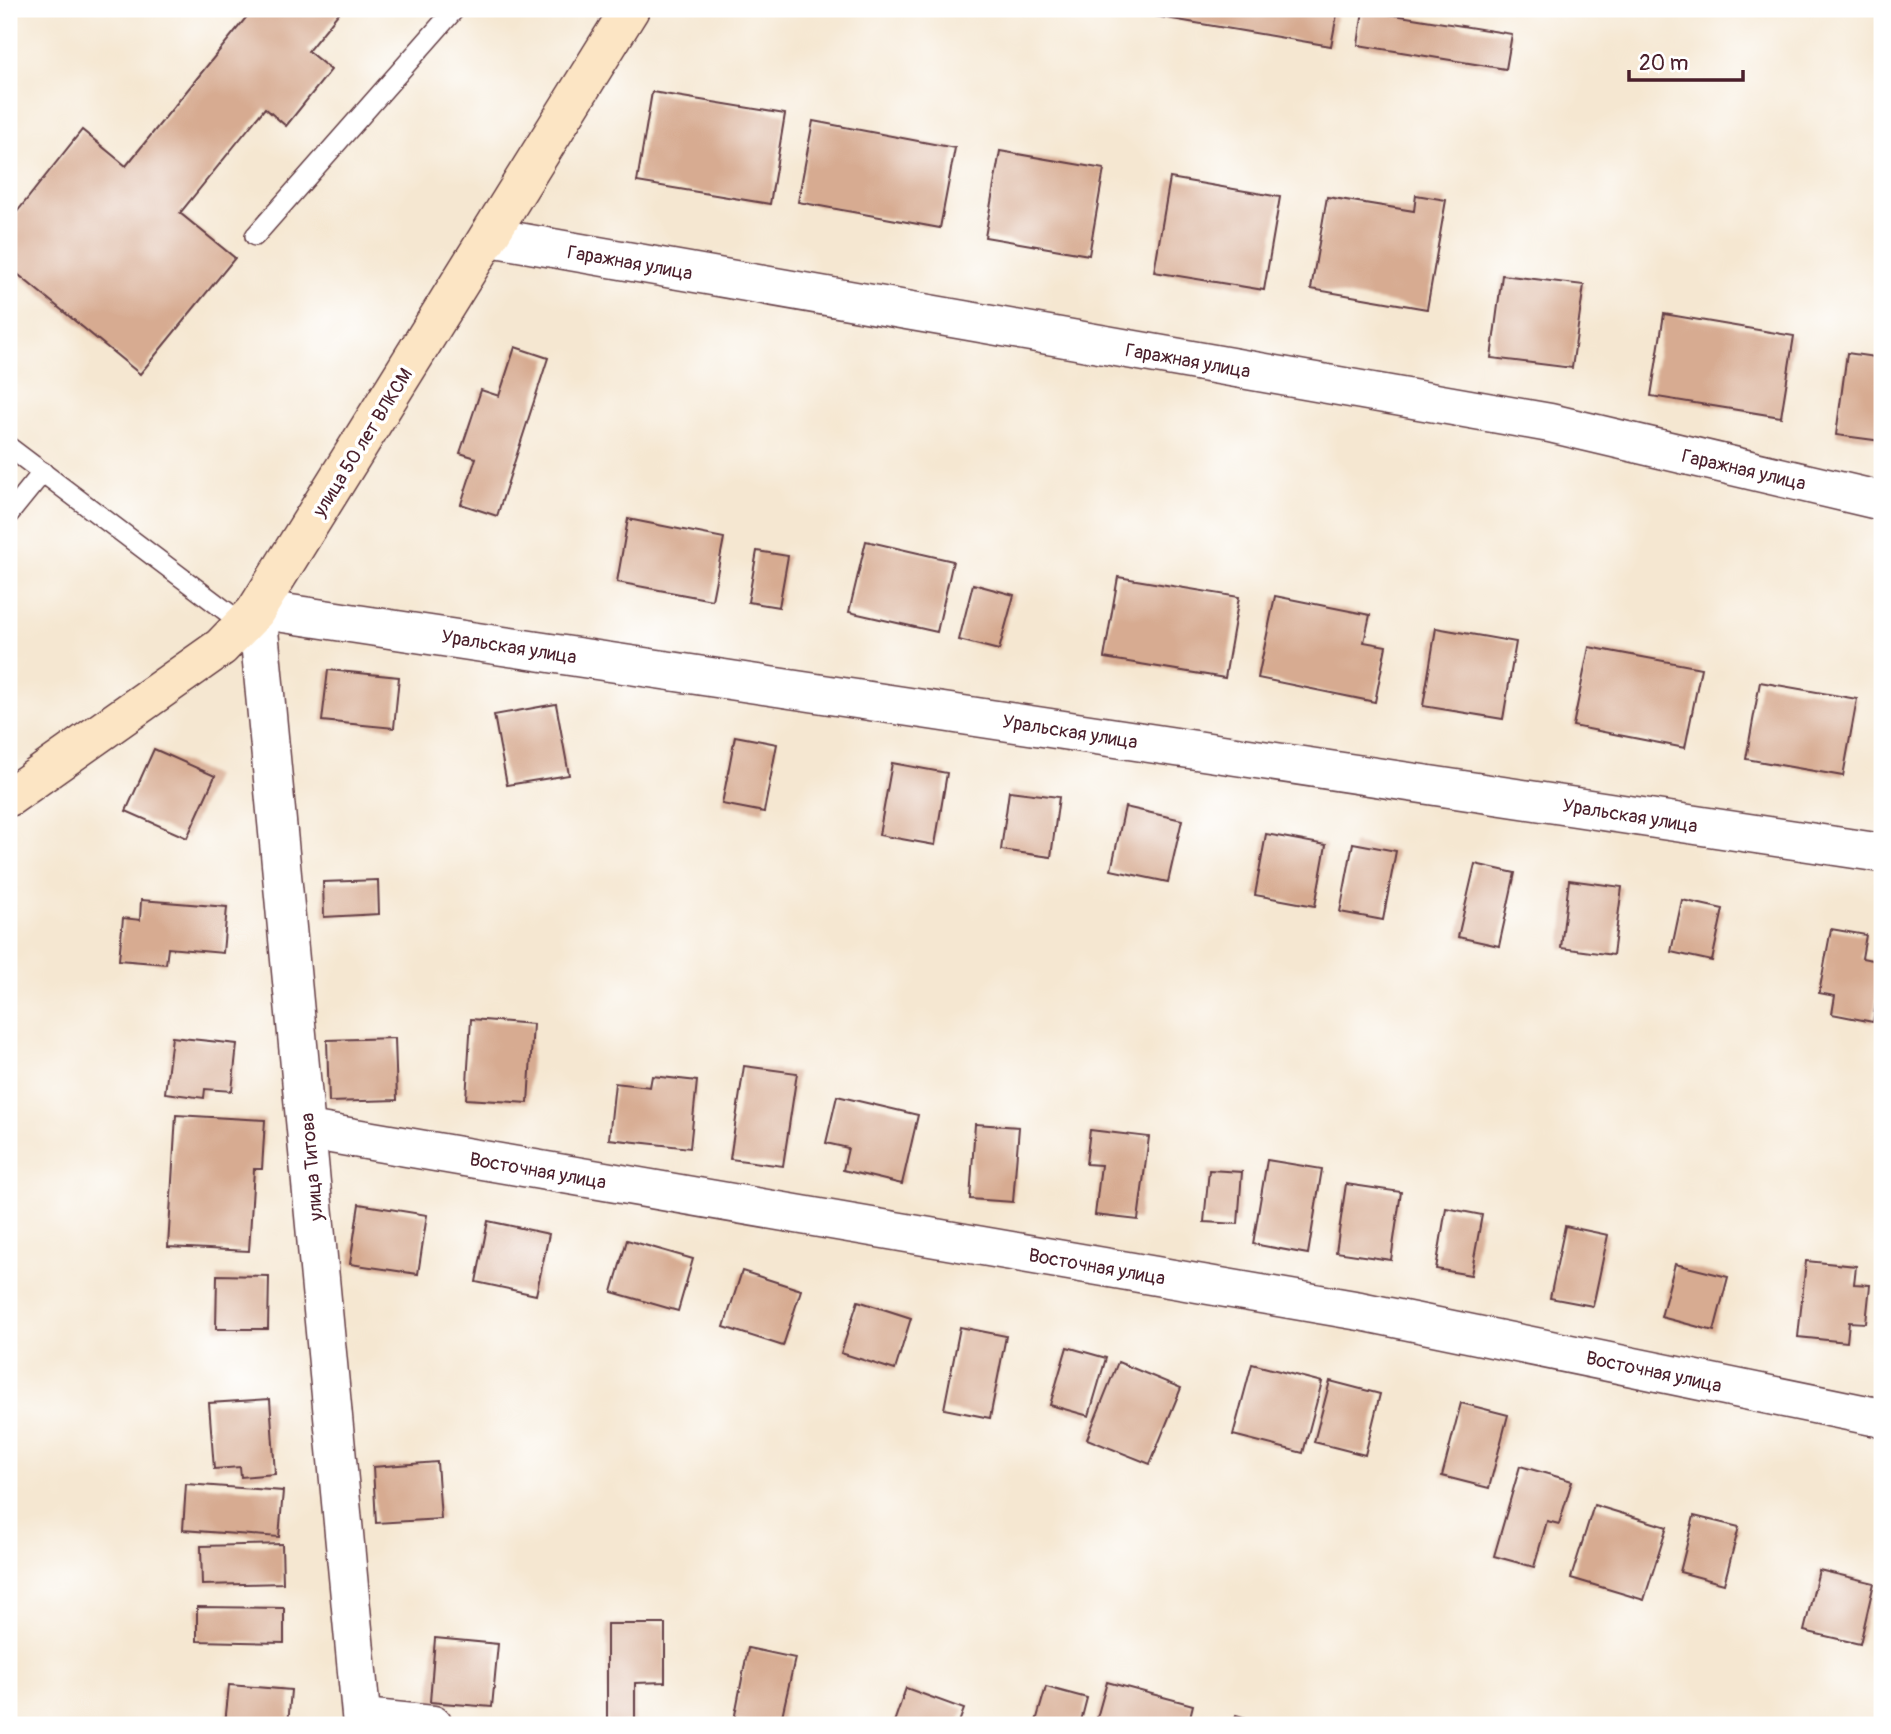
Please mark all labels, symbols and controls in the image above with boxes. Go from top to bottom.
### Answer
scale bar [1629,38,1742,82]
text: 20 m [1639,50,1688,77]
street label: Гаражная улица [565,240,694,286]
street label: Гаражная улица [1123,338,1252,384]
street label: улица 50 лет ВЛКСМ [307,364,418,522]
street label: Гаражная улица [1679,444,1808,496]
street label: Уральская улица [440,624,578,670]
street label: Уральская улица [1001,709,1139,755]
street label: Уральская улица [1561,793,1699,839]
street label: улица Титова [295,1112,329,1223]
street label: Восточная улица [468,1147,608,1195]
street label: Восточная улица [1027,1243,1167,1291]
street label: Восточная улица [1584,1346,1724,1398]

